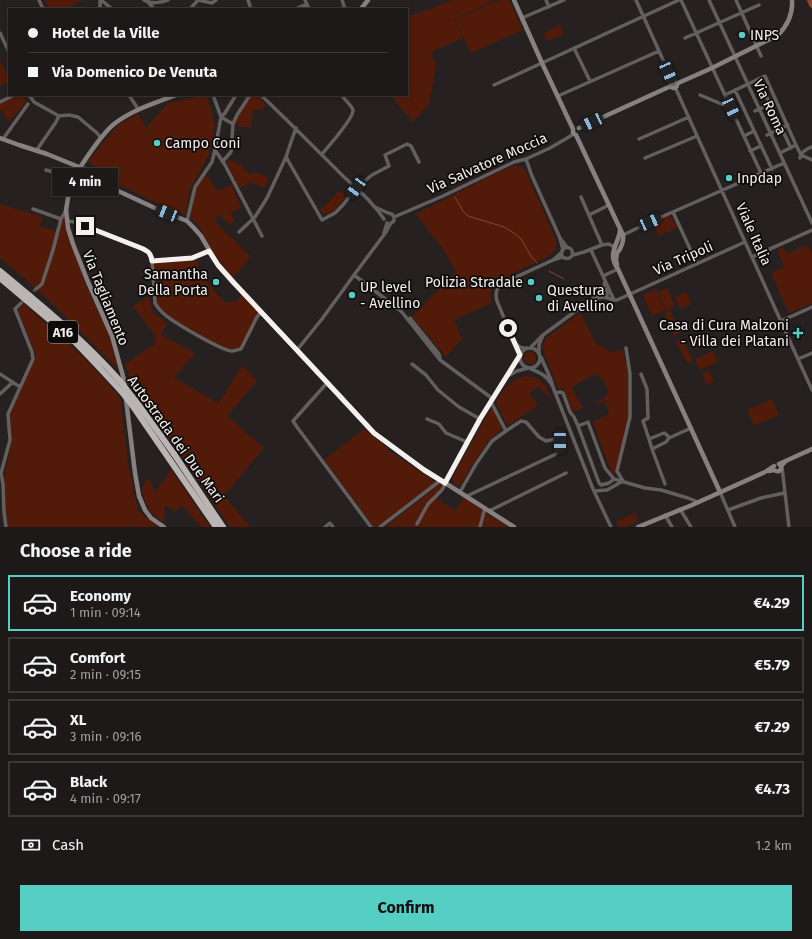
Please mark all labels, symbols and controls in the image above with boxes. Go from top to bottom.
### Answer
text: Hotel de la Ville [52,24,159,42]
place label: INPS [750,27,780,44]
marker: INPS [737,30,747,40]
car [658,59,678,85]
text: Via Domenico De Venuta [52,63,217,81]
street label: Via Roma [749,77,790,138]
car [720,95,742,121]
car [579,111,605,133]
street label: Via Salvatore Moccia [425,129,550,198]
place label: Campo Coni [165,135,240,152]
marker: Campo Coni [152,138,162,148]
callout: 4 min [52,168,118,196]
place label: Inpdap [737,170,782,187]
marker: Inpdap [724,173,734,183]
text: 4 min [69,174,101,189]
car [344,175,368,201]
street label: Viale Italia [732,200,775,268]
car [154,203,180,223]
car [637,212,663,232]
route end [76,217,94,235]
street label: Via Tripoli [651,238,716,279]
street label: Via Tagliamento [79,248,132,348]
place label: Samantha Della Porta [138,266,208,299]
place label: Polizia Stradale [425,274,523,291]
marker: Samantha Della Porta [211,277,221,287]
marker: Polizia Stradale [526,277,536,287]
place label: UP level - Avellino [360,279,420,312]
place label: Questura di Avellino [547,282,614,315]
marker: UP level - Avellino [347,290,357,300]
marker: Questura di Avellino [534,293,544,303]
place label: Casa di Cura Malzoni - Villa dei Platani [659,317,789,350]
route start [499,319,517,337]
road number: A16 [48,321,78,343]
marker: Casa di Cura Malzoni - Villa dei Platani [792,327,804,339]
street label: Autostrada dei Due Mari [124,372,227,506]
car [554,430,566,454]
text: Choose a ride [20,540,132,562]
icon: car [22,585,58,621]
text: Economy [70,587,131,605]
text: €4.29 [754,594,790,612]
text: 1 min · 09:14 [70,605,141,620]
icon: car [22,647,58,683]
text: Comfort [70,649,126,667]
text: €5.79 [754,656,790,674]
text: 2 min · 09:15 [70,667,141,682]
icon: car [22,709,58,745]
text: XL [70,711,86,729]
text: €7.29 [755,718,790,736]
text: 3 min · 09:16 [70,729,141,744]
icon: car [22,771,58,807]
text: Black [70,773,107,791]
text: €4.73 [755,780,790,798]
text: 4 min · 09:17 [70,791,141,806]
icon: cash [20,834,42,856]
text: Cash [52,836,84,854]
text: 1.2 km [756,838,792,853]
button: Confirm [20,885,792,931]

